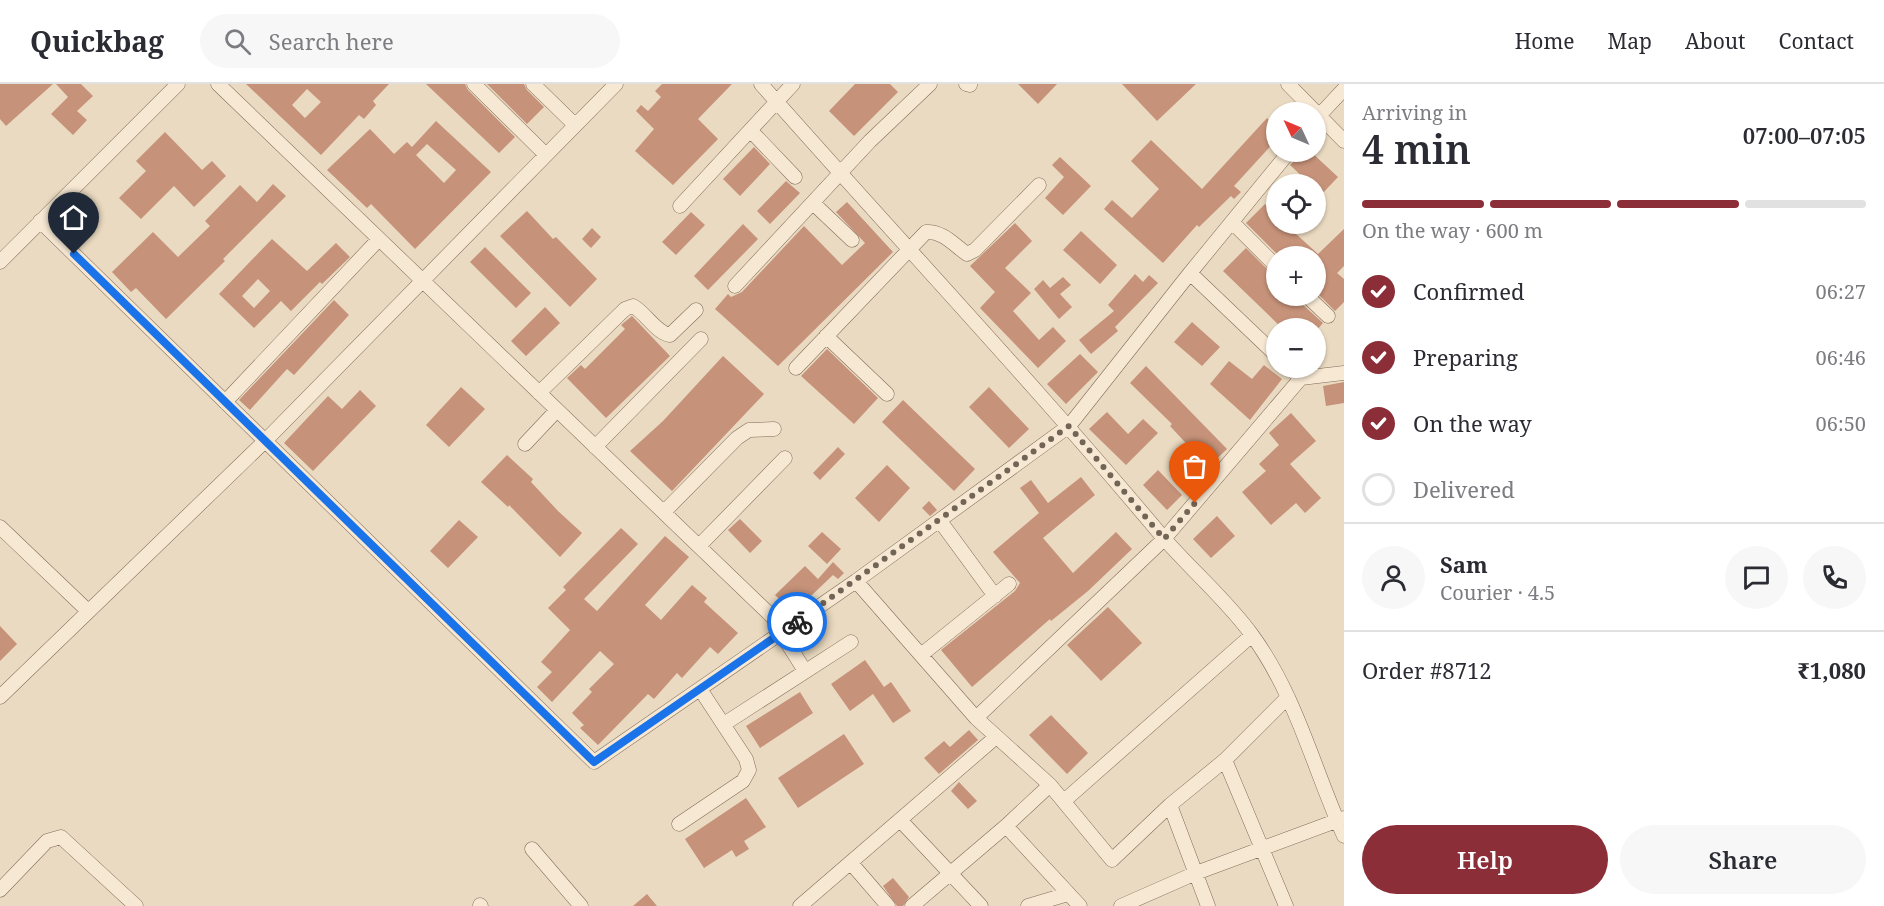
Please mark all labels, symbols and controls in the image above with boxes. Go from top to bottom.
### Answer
search box [200,14,620,68]
text: Quickbag [30,22,164,60]
icon: search [221,25,254,58]
text: Search here [269,26,394,56]
text: Home [1515,27,1575,55]
text: Map [1608,27,1652,55]
text: About [1685,27,1746,55]
text: Contact [1779,27,1854,55]
text: Arriving in [1362,99,1467,126]
north arrow [1266,102,1326,162]
map controls [1266,102,1326,378]
text: 07:00–07:05 [1743,120,1866,150]
text: 4 min [1362,122,1471,175]
button: locate [1266,174,1326,234]
pin [48,192,99,254]
icon: home [57,201,90,234]
text: On the way · 600 m [1362,217,1543,244]
button: + [1266,246,1326,306]
icon: check [1362,275,1395,308]
text: Confirmed [1413,276,1524,306]
text: 06:27 [1816,278,1866,305]
button: − [1266,318,1326,378]
icon: check [1362,341,1395,374]
text: Preparing [1413,342,1518,372]
text: 06:46 [1816,344,1866,371]
icon: check [1362,407,1395,440]
text: On the way [1413,408,1532,438]
text: 06:50 [1816,410,1866,437]
pin [1169,441,1220,503]
icon: bag [1178,450,1211,483]
text: Delivered [1413,474,1515,504]
button: person [1362,546,1425,609]
button: chat [1725,546,1788,609]
button: phone [1803,546,1866,609]
text: Sam [1440,549,1488,579]
text: Courier · 4.5 [1440,579,1555,606]
courier [767,592,827,652]
icon: bike [781,606,814,639]
text: Order #8712 [1362,655,1492,685]
text: ₹1,080 [1798,655,1866,685]
button: Help [1362,825,1608,894]
button: Share [1620,825,1866,894]

